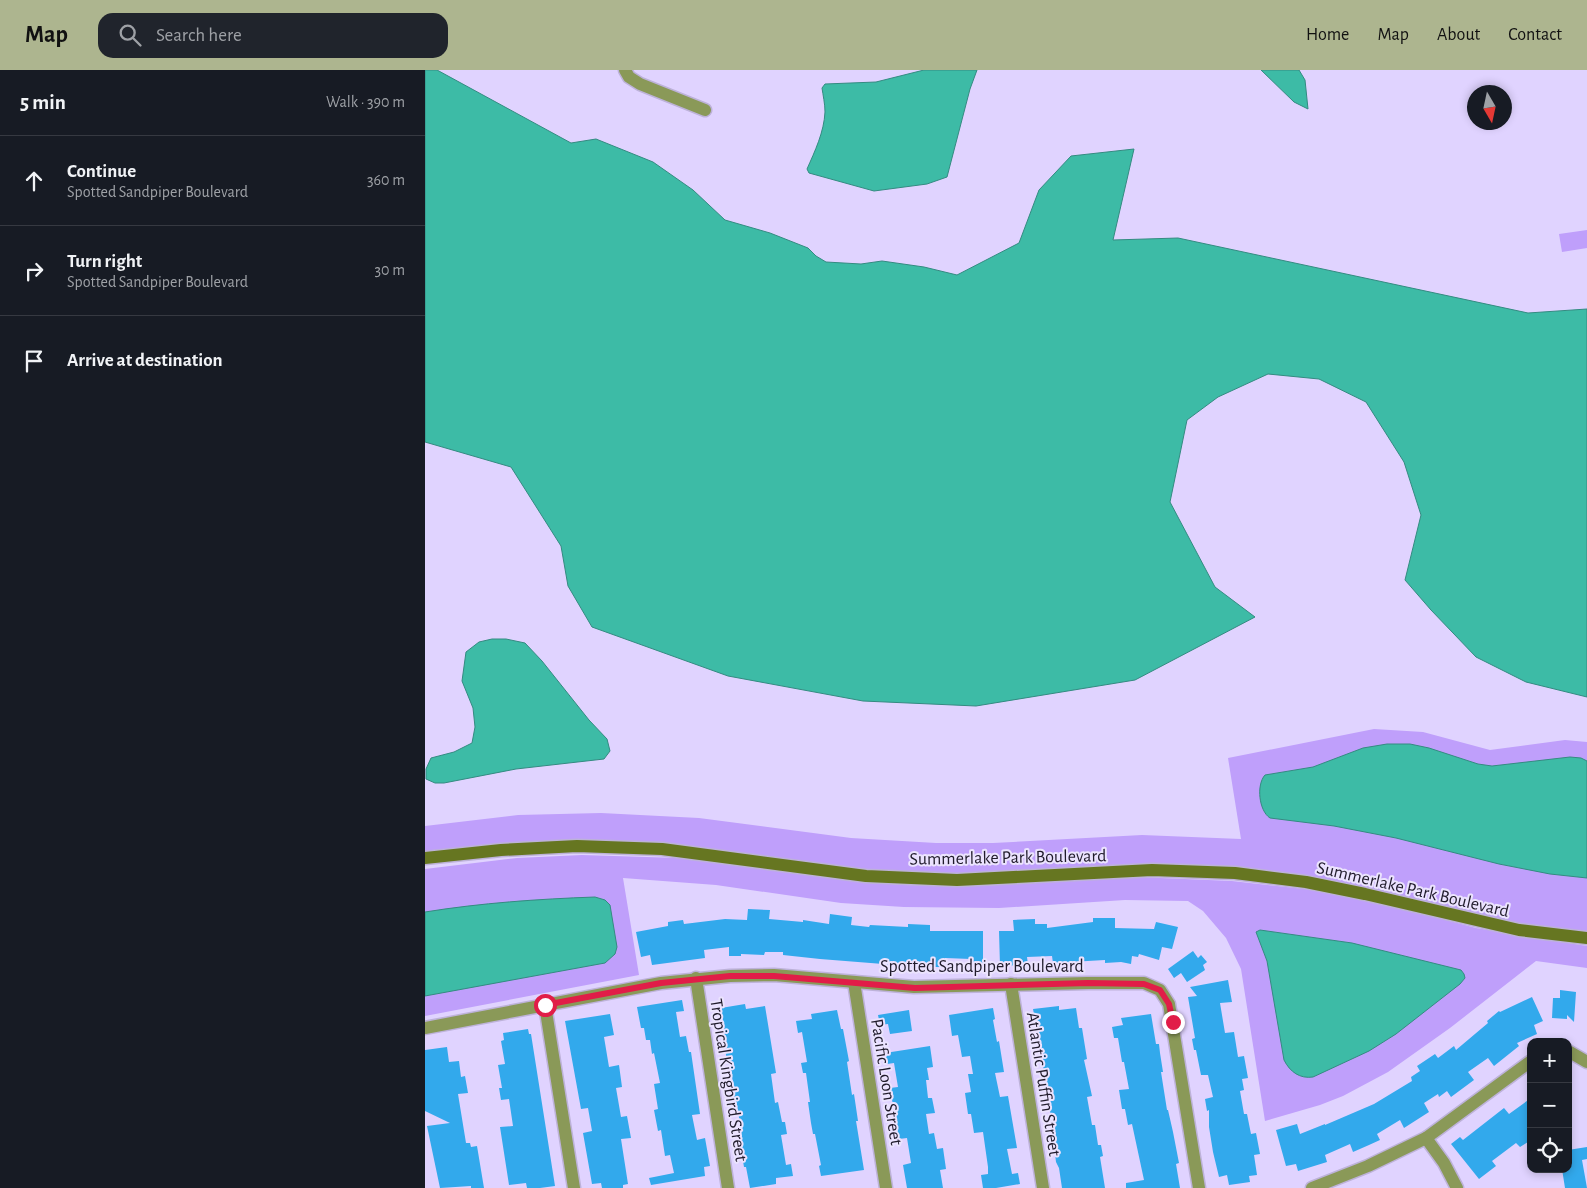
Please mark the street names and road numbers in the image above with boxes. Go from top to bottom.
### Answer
street label: Summerlake Park Boulevard [909,847,1107,869]
street label: Summerlake Park Boulevard [1315,859,1511,921]
street label: Spotted Sandpiper Boulevard [880,958,1084,976]
street label: Tropical Kingbird Street [706,997,750,1163]
street label: Atlantic Puffin Street [1023,1011,1063,1158]
street label: Pacific Loon Street [867,1018,905,1147]

